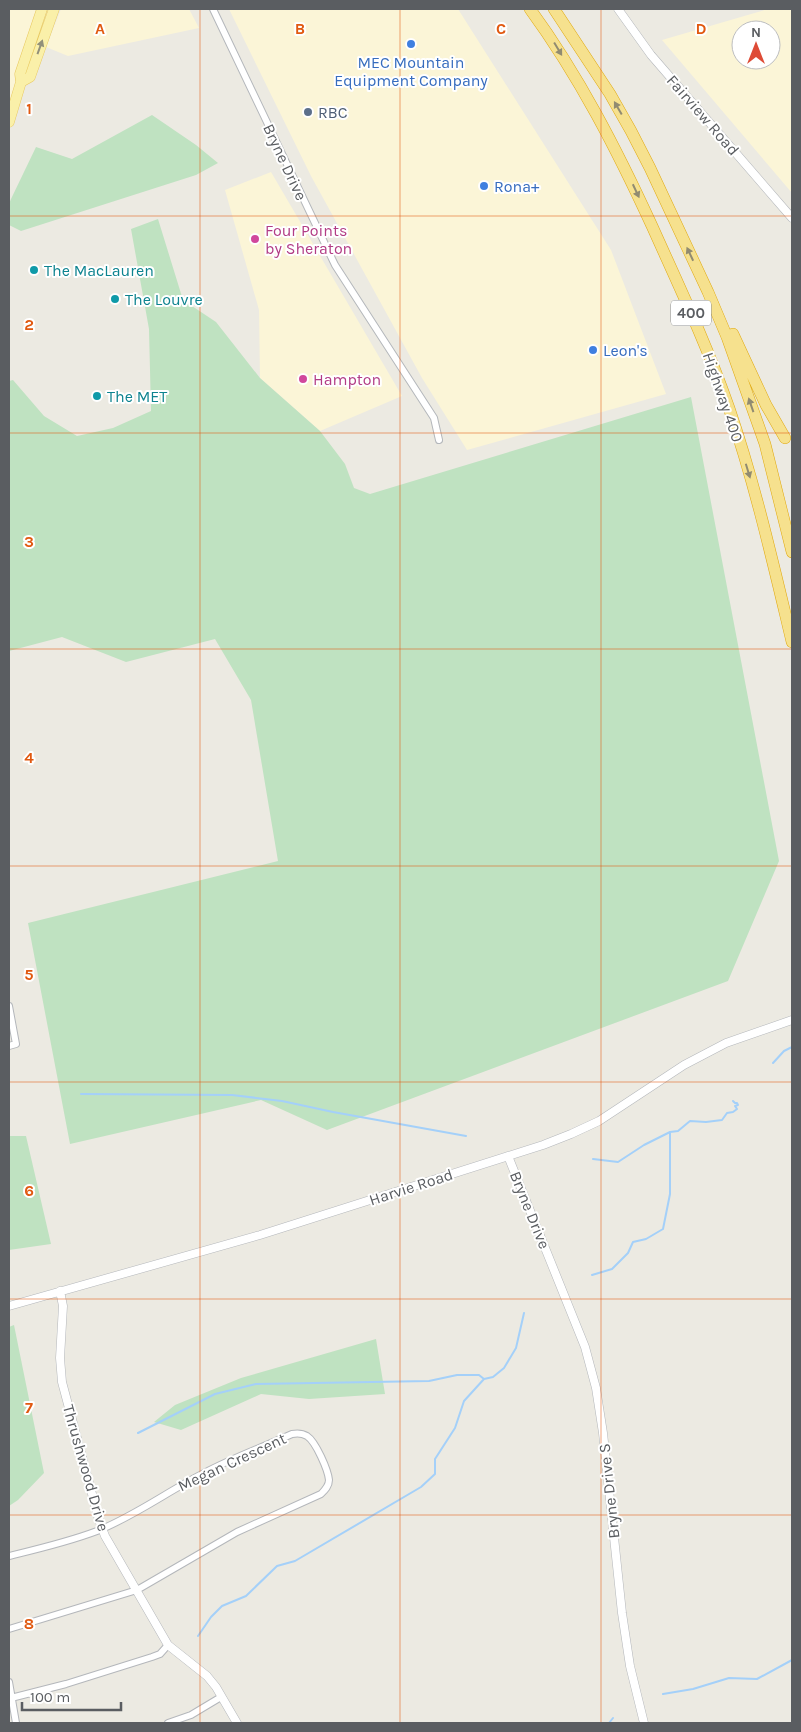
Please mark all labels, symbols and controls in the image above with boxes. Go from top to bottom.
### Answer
text: A [95,19,105,38]
text: B [295,19,305,38]
text: C [496,19,506,38]
text: D [696,19,707,38]
north arrow [731,20,781,70]
text: N [751,24,761,41]
marker: MEC Mountain Equipment Company [405,38,417,50]
one-way arrow [37,40,44,55]
one-way arrow [553,42,562,55]
place label: MEC Mountain Equipment Company [334,53,488,90]
street label: Fairview Road [663,71,743,159]
text: 1 [26,99,32,118]
one-way arrow [614,101,622,116]
place label: RBC [318,103,348,122]
marker: RBC [302,106,314,118]
street label: Bryne Drive [259,121,311,203]
place label: Rona+ [494,177,540,196]
marker: Rona+ [478,180,490,192]
one-way arrow [632,184,640,198]
place label: Four Points by Sheraton [265,221,352,258]
marker: Four Points by Sheraton [249,233,261,245]
one-way arrow [686,247,694,261]
place label: The MacLauren [44,261,154,280]
marker: The MacLauren [28,264,40,276]
place label: The Louvre [125,290,203,309]
marker: The Louvre [109,293,121,305]
road number: 400 [671,300,711,326]
text: 2 [24,315,34,334]
place label: Leon's [603,341,648,360]
marker: Leon's [587,344,599,356]
street label: Highway 400 [699,350,747,444]
place label: Hampton [313,370,381,389]
marker: Hampton [297,373,309,385]
place label: The MET [107,387,167,406]
marker: The MET [91,390,103,402]
one-way arrow [747,397,754,412]
one-way arrow [745,464,753,479]
text: 3 [24,532,34,551]
text: 4 [24,748,34,767]
text: 5 [24,965,34,984]
street label: Harvie Road [367,1165,455,1209]
street label: Bryne Drive [506,1168,554,1252]
text: 6 [24,1181,34,1200]
text: 7 [25,1398,33,1417]
street label: Thrushwood Drive [59,1402,113,1534]
street label: Megan Crescent [175,1429,289,1495]
street label: Bryne Drive S [595,1442,623,1540]
text: 8 [24,1614,34,1633]
scale bar [22,1680,121,1712]
text: 100 m [30,1688,70,1706]

